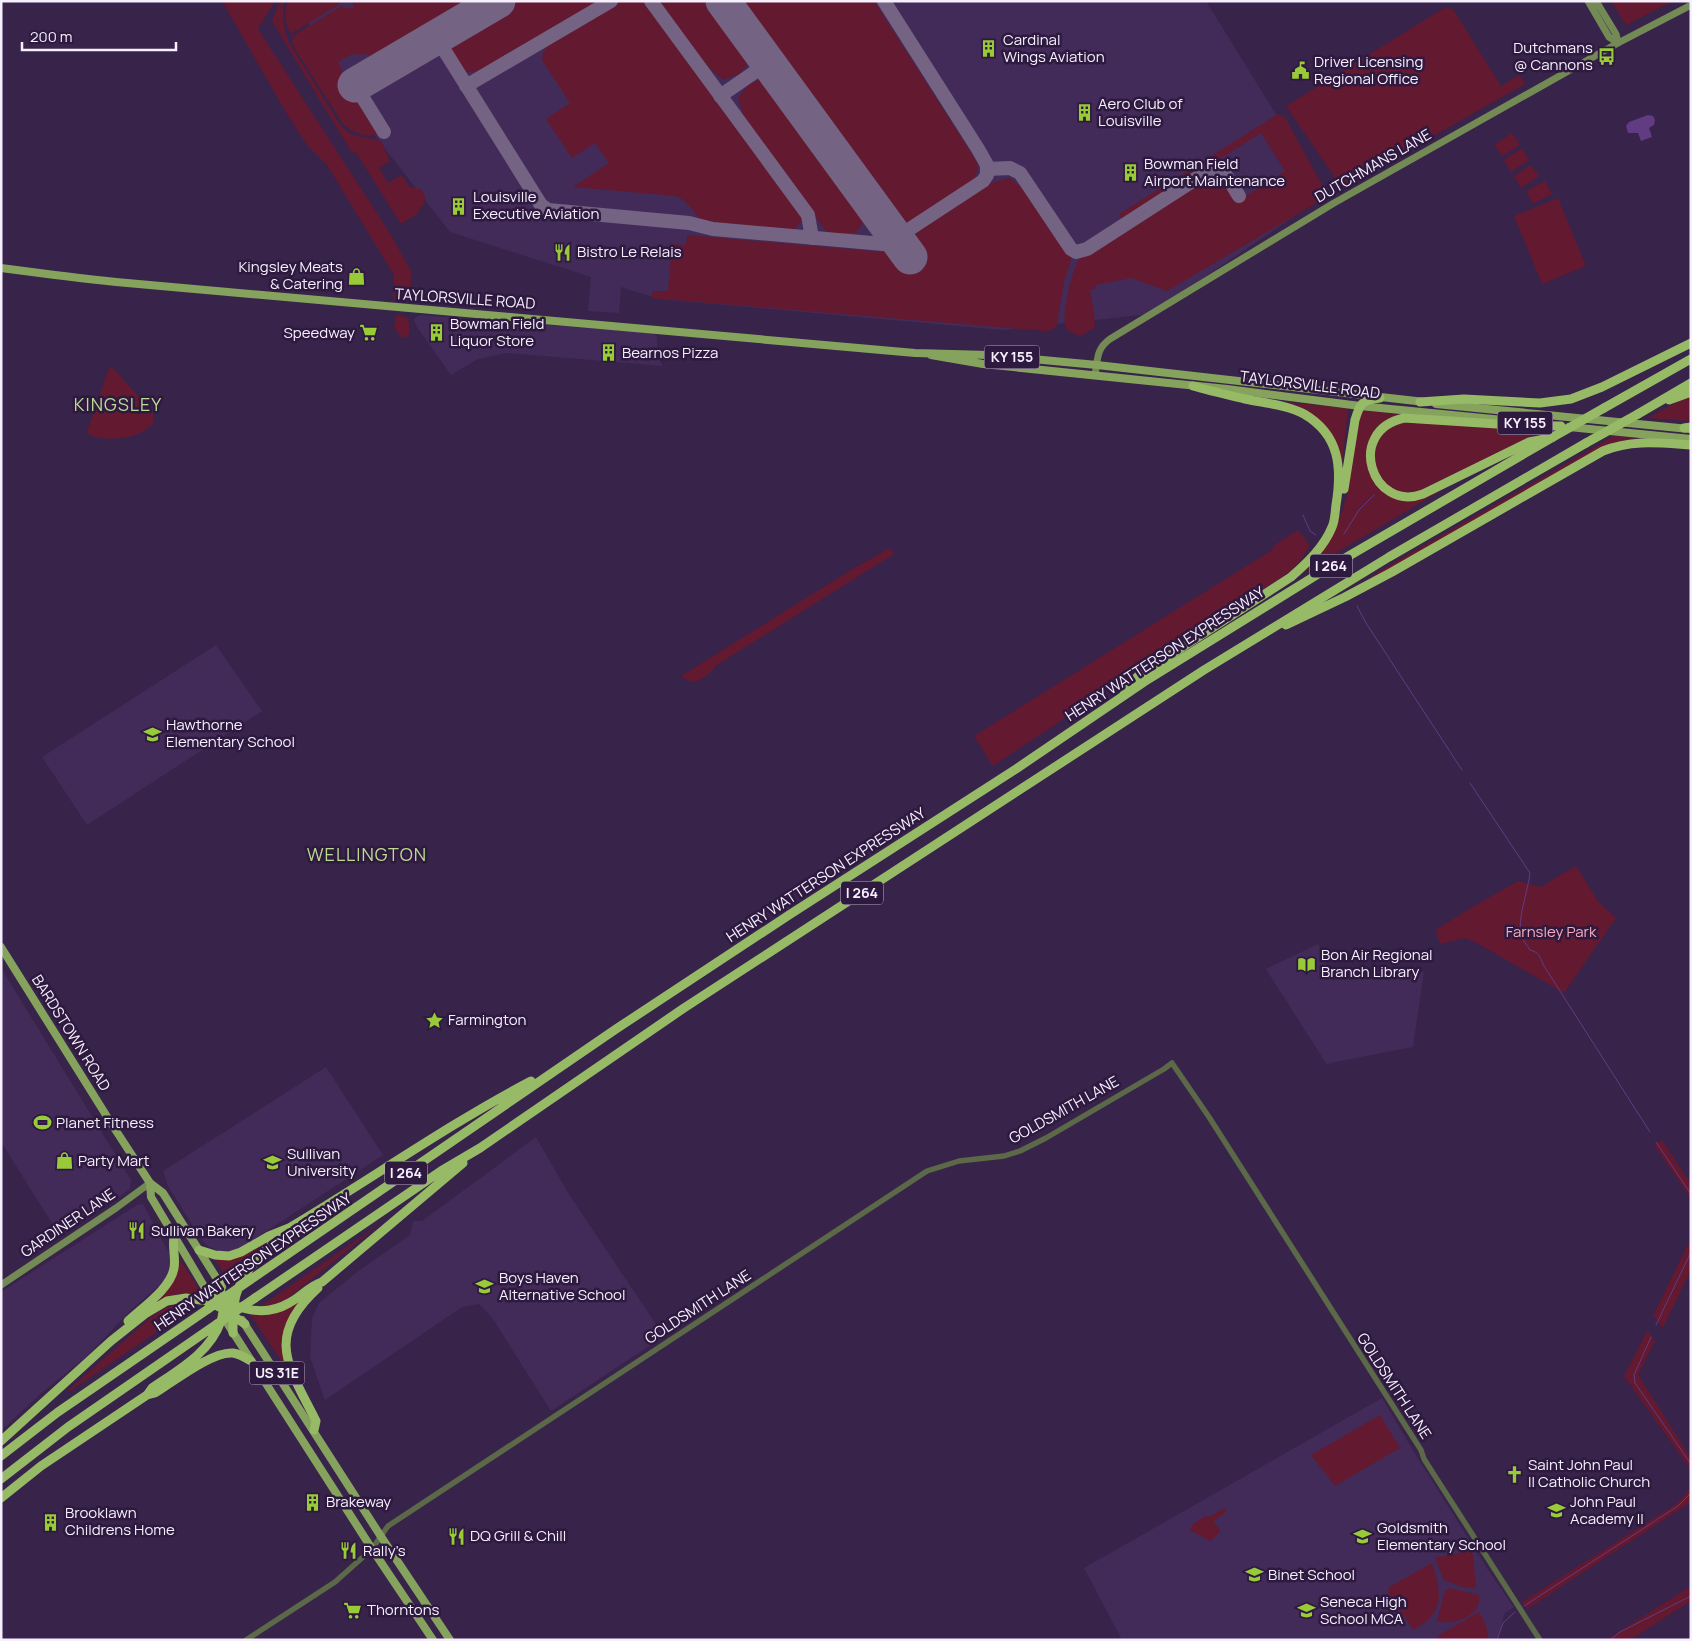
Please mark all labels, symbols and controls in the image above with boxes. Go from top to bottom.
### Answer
scale bar [22,20,176,52]
text: 200 m [30,26,73,47]
place label: Cardinal Wings Aviation [1003,29,1105,67]
place label: Dutchmans @ Cannons [1513,37,1593,75]
building icon: Cardinal Wings Aviation [979,39,999,59]
bus stop icon: Dutchmans @ Cannons [1597,47,1617,67]
place label: Driver Licensing Regional Office [1314,51,1423,89]
public building icon: Driver Licensing Regional Office [1290,61,1310,81]
place label: Aero Club of Louisville [1098,93,1183,131]
building icon: Aero Club of Louisville [1074,103,1094,123]
street label: DUTCHMANS LANE [1311,124,1435,207]
place label: Bowman Field Airport Maintenance [1144,153,1285,191]
building icon: Bowman Field Airport Maintenance [1120,163,1140,183]
place label: Louisville Executive Aviation [473,186,599,224]
building icon: Louisville Executive Aviation [449,196,469,216]
place label: Bistro Le Relais [577,241,682,262]
restaurant icon: Bistro Le Relais [553,242,573,262]
place label: Kingsley Meats & Catering [238,256,343,294]
shop icon: Kingsley Meats & Catering [347,266,367,286]
street label: TAYLORSVILLE ROAD [394,283,536,314]
place label: Bowman Field Liquor Store [450,313,544,351]
place label: Speedway [284,322,355,343]
supermarket icon: Speedway [359,323,379,343]
building icon: Bowman Field Liquor Store [426,323,446,343]
place label: Bearnos Pizza [622,342,718,363]
building icon: Bearnos Pizza [598,343,618,363]
road number: KY 155 [984,346,1040,368]
street label: TAYLORSVILLE ROAD [1239,365,1381,404]
district label: KINGSLEY [74,392,162,416]
road number: KY 155 [1498,412,1552,434]
road number: I 264 [1310,554,1352,578]
street label: HENRY WATTERSON EXPRESSWAY [1061,581,1269,726]
place label: Hawthorne Elementary School [166,714,295,752]
school or university icon: Hawthorne Elementary School [142,724,162,744]
street label: HENRY WATTERSON EXPRESSWAY [722,802,930,947]
district label: WELLINGTON [307,842,427,866]
road number: I 264 [841,881,883,904]
park label: Farnsley Park [1506,921,1597,942]
place label: Bon Air Regional Branch Library [1321,944,1433,982]
library icon: Bon Air Regional Branch Library [1297,954,1317,974]
street label: BARDSTOWN ROAD [27,970,116,1095]
place label: Farmington [448,1009,527,1030]
place icon: Farmington [424,1010,444,1030]
street label: GOLDSMITH LANE [1005,1071,1123,1148]
place label: Planet Fitness [56,1112,154,1133]
sports icon: Planet Fitness [32,1113,52,1133]
place label: Sullivan University [287,1143,356,1181]
place label: Party Mart [78,1150,150,1171]
shop icon: Party Mart [54,1151,74,1171]
school or university icon: Sullivan University [263,1153,283,1173]
road number: I 264 [385,1162,427,1184]
street label: GARDINER LANE [16,1183,119,1262]
street label: HENRY WATTERSON EXPRESSWAY [150,1187,356,1336]
place label: Sullivan Bakery [151,1220,254,1241]
restaurant icon: Sullivan Bakery [127,1221,147,1241]
street label: GOLDSMITH LANE [641,1264,755,1349]
place label: Boys Haven Alternative School [499,1267,625,1305]
school or university icon: Boys Haven Alternative School [475,1277,495,1297]
street label: GOLDSMITH LANE [1352,1329,1437,1443]
road number: US 31E [250,1362,304,1385]
place label: Saint John Paul II Catholic Church [1528,1454,1650,1492]
church icon: Saint John Paul II Catholic Church [1504,1464,1524,1484]
place label: Brakeway [326,1491,391,1512]
place label: John Paul Academy II [1570,1491,1644,1529]
building icon: Brakeway [302,1492,322,1512]
school or university icon: John Paul Academy II [1546,1501,1566,1521]
place label: Brooklawn Childrens Home [65,1502,175,1540]
building icon: Brooklawn Childrens Home [41,1512,61,1532]
place label: Goldsmith Elementary School [1377,1517,1506,1555]
place label: DQ Grill & Chill [470,1525,566,1546]
restaurant icon: DQ Grill & Chill [446,1526,466,1546]
school or university icon: Goldsmith Elementary School [1353,1527,1373,1547]
place label: Rally's [363,1540,406,1561]
restaurant icon: Rally's [339,1541,359,1561]
place label: Binet School [1268,1564,1355,1585]
school or university icon: Binet School [1244,1565,1264,1585]
place label: Seneca High School MCA [1320,1591,1407,1629]
place label: Thorntons [367,1599,440,1620]
supermarket icon: Thorntons [343,1600,363,1620]
school or university icon: Seneca High School MCA [1296,1601,1316,1621]

